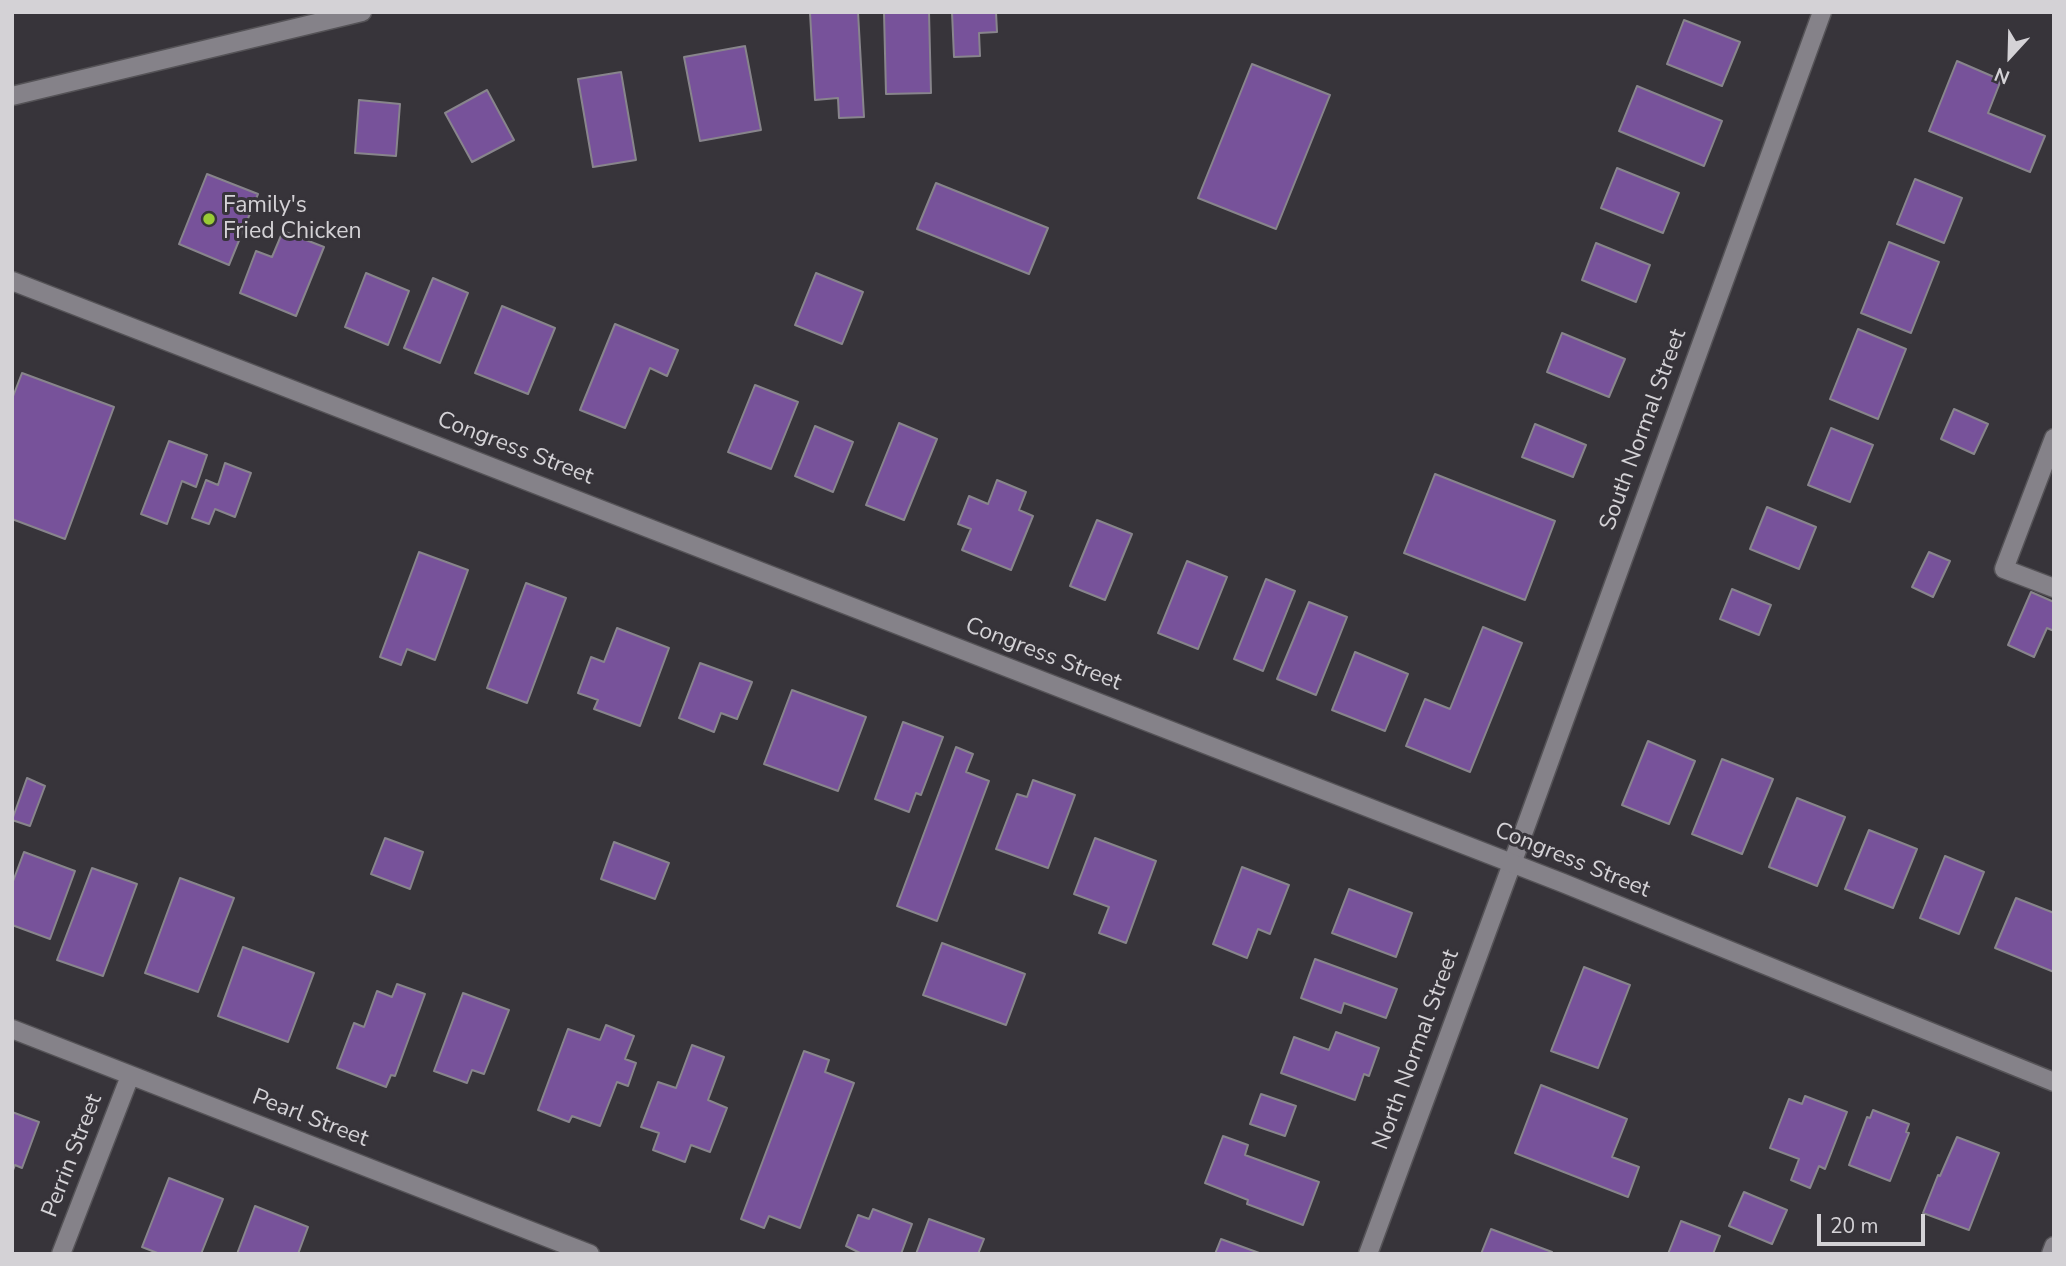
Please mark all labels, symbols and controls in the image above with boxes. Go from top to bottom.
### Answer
north arrow [1975,21,2045,91]
text: N [1991,61,2014,90]
place label: Family's Fried Chicken [223,192,362,246]
marker: Family's Fried Chicken [201,211,217,227]
street label: South Normal Street [1595,326,1693,534]
street label: Congress Street [433,407,597,491]
street label: Congress Street [961,613,1125,697]
street label: Congress Street [1490,817,1654,905]
street label: North Normal Street [1368,946,1466,1154]
street label: Pearl Street [248,1084,372,1154]
street label: Perrin Street [37,1090,109,1222]
scale bar [1821,1200,1930,1244]
text: 20 m [1830,1212,1879,1240]

